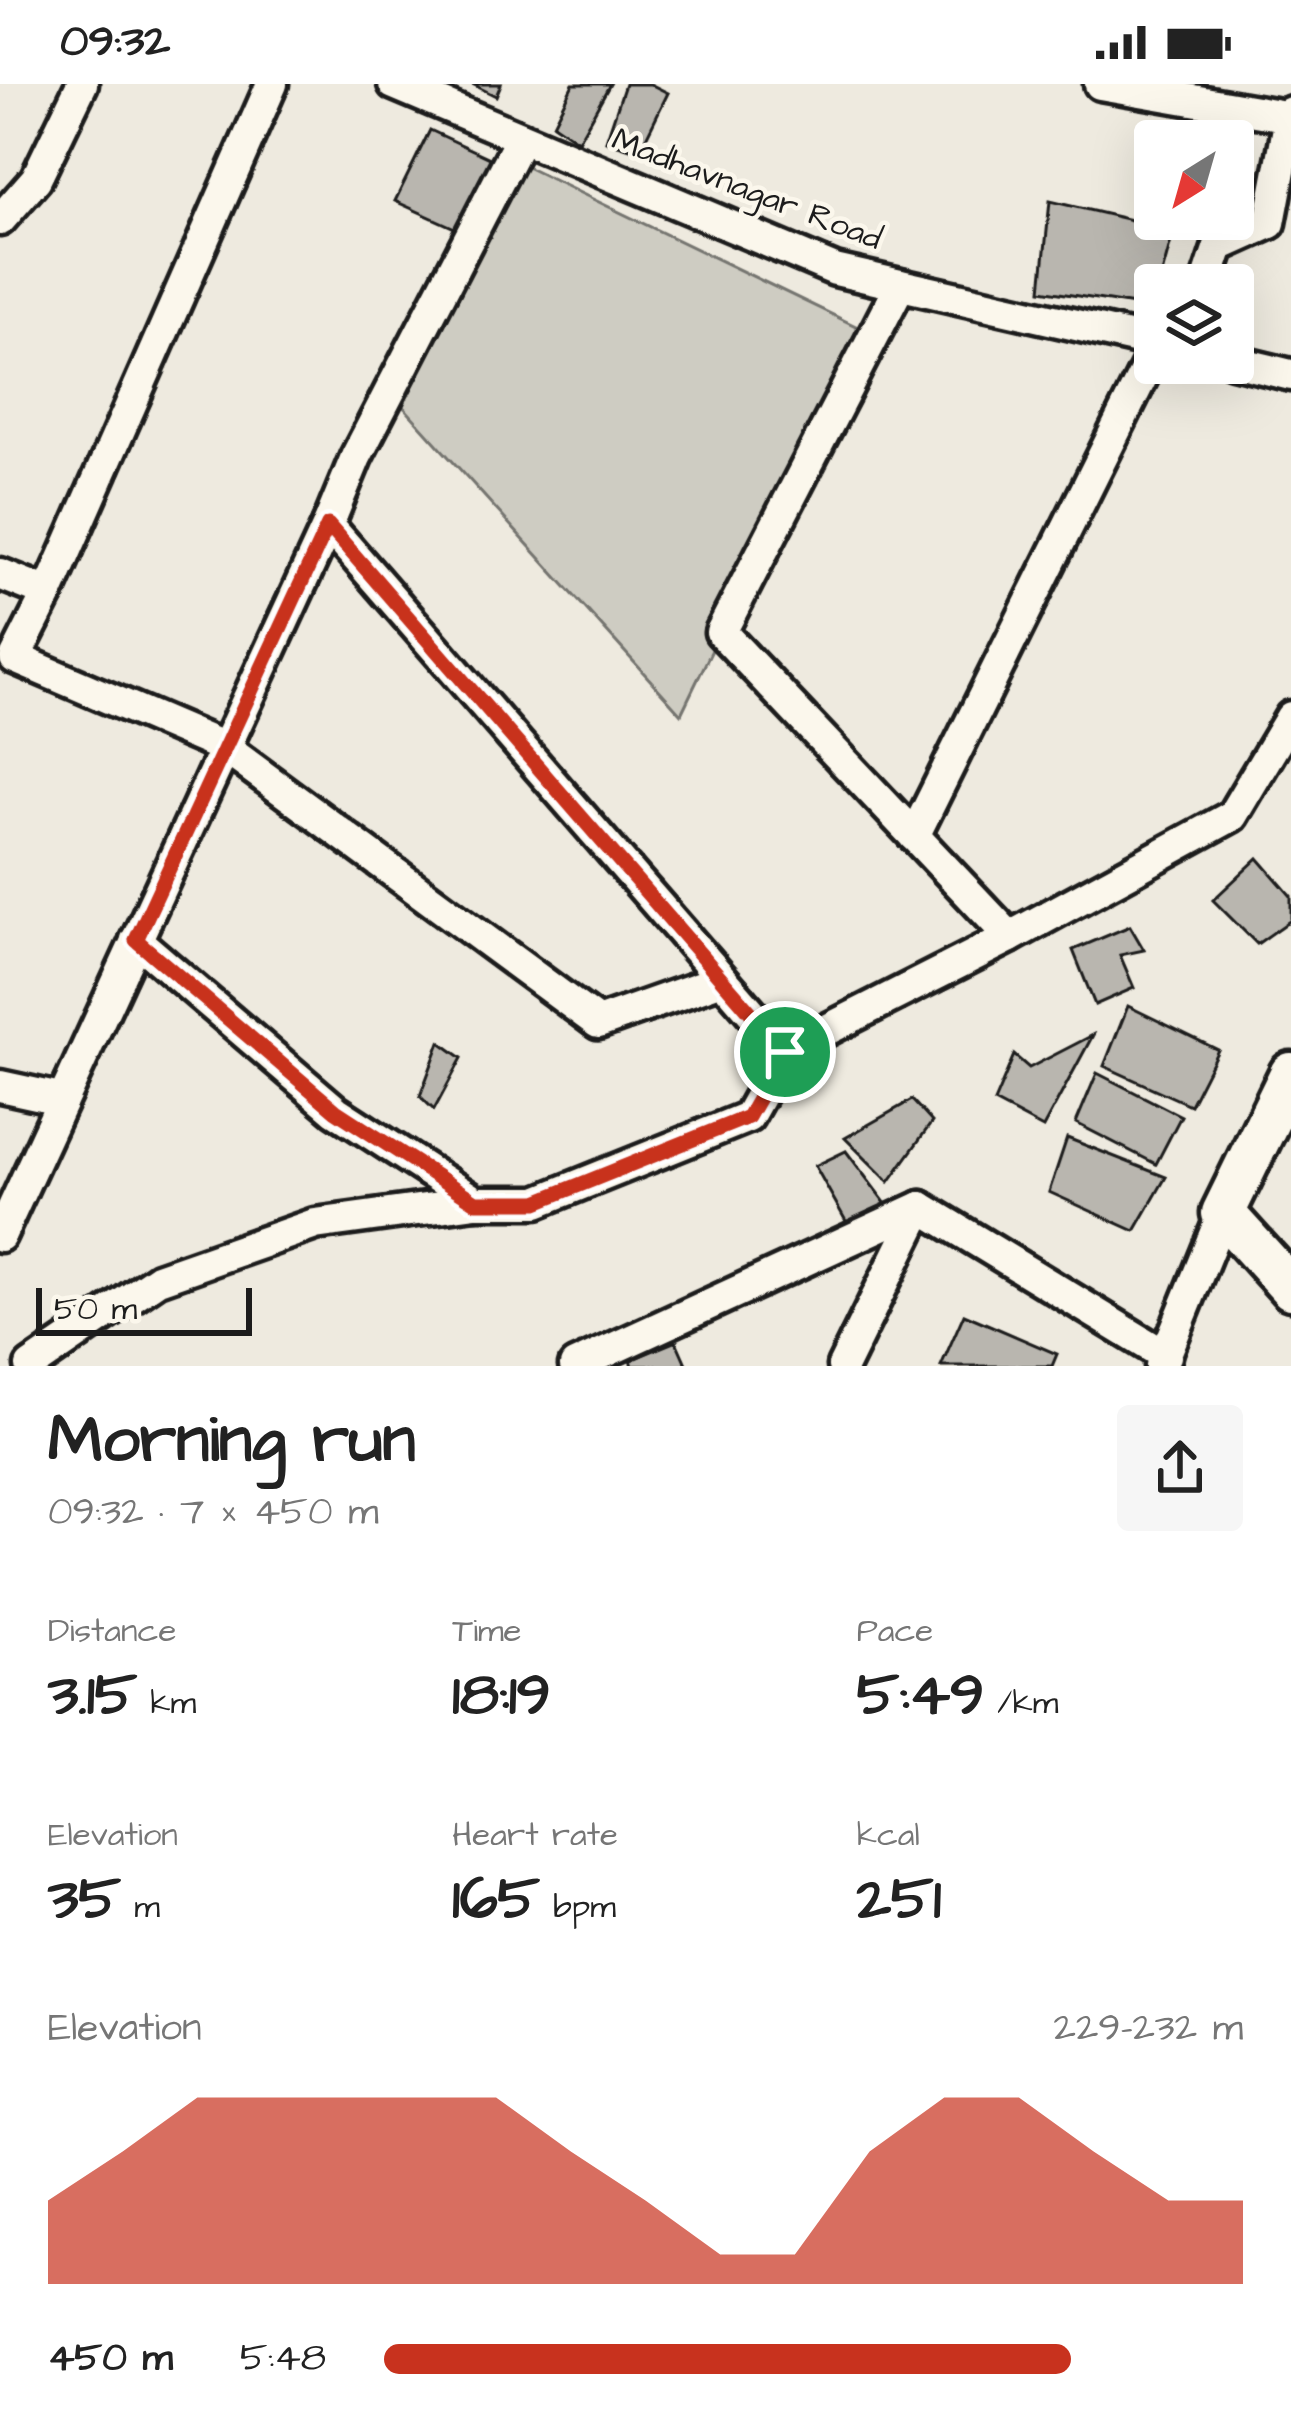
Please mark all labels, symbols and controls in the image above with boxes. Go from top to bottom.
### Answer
text: 09:32 [60,11,170,73]
street label: Madhavnagar Road [605,116,889,264]
north arrow [1134,120,1254,240]
map controls [1134,120,1254,384]
button: layers [1134,264,1254,384]
pin [734,1001,836,1103]
icon: arrive [752,1019,818,1085]
scale bar [36,1282,252,1335]
text: 50 m [54,1286,137,1332]
text: Morning run [48,1395,416,1487]
button: share [1117,1405,1243,1531]
text: 09:32 · 7 × 450 m [48,1486,379,1540]
text: Distance [48,1608,176,1654]
text: Time [452,1608,521,1654]
text: Pace [857,1608,933,1654]
text: 3.15 [48,1654,137,1737]
text: 18:19 [452,1654,551,1737]
text: 5:49 [857,1654,984,1737]
text: km [137,1680,196,1726]
text: /km [984,1680,1058,1726]
text: Elevation [48,1812,178,1858]
text: Heart rate [452,1812,618,1858]
text: kcal [857,1812,920,1858]
text: 35 [48,1858,121,1941]
text: 165 [452,1858,540,1941]
text: 251 [857,1858,941,1941]
text: m [121,1884,160,1930]
text: bpm [540,1884,616,1930]
text: Elevation [48,2002,202,2056]
text: 229–232 m [1054,2002,1243,2056]
text: 450 m [48,2332,173,2386]
text: 5:48 [240,2332,326,2386]

